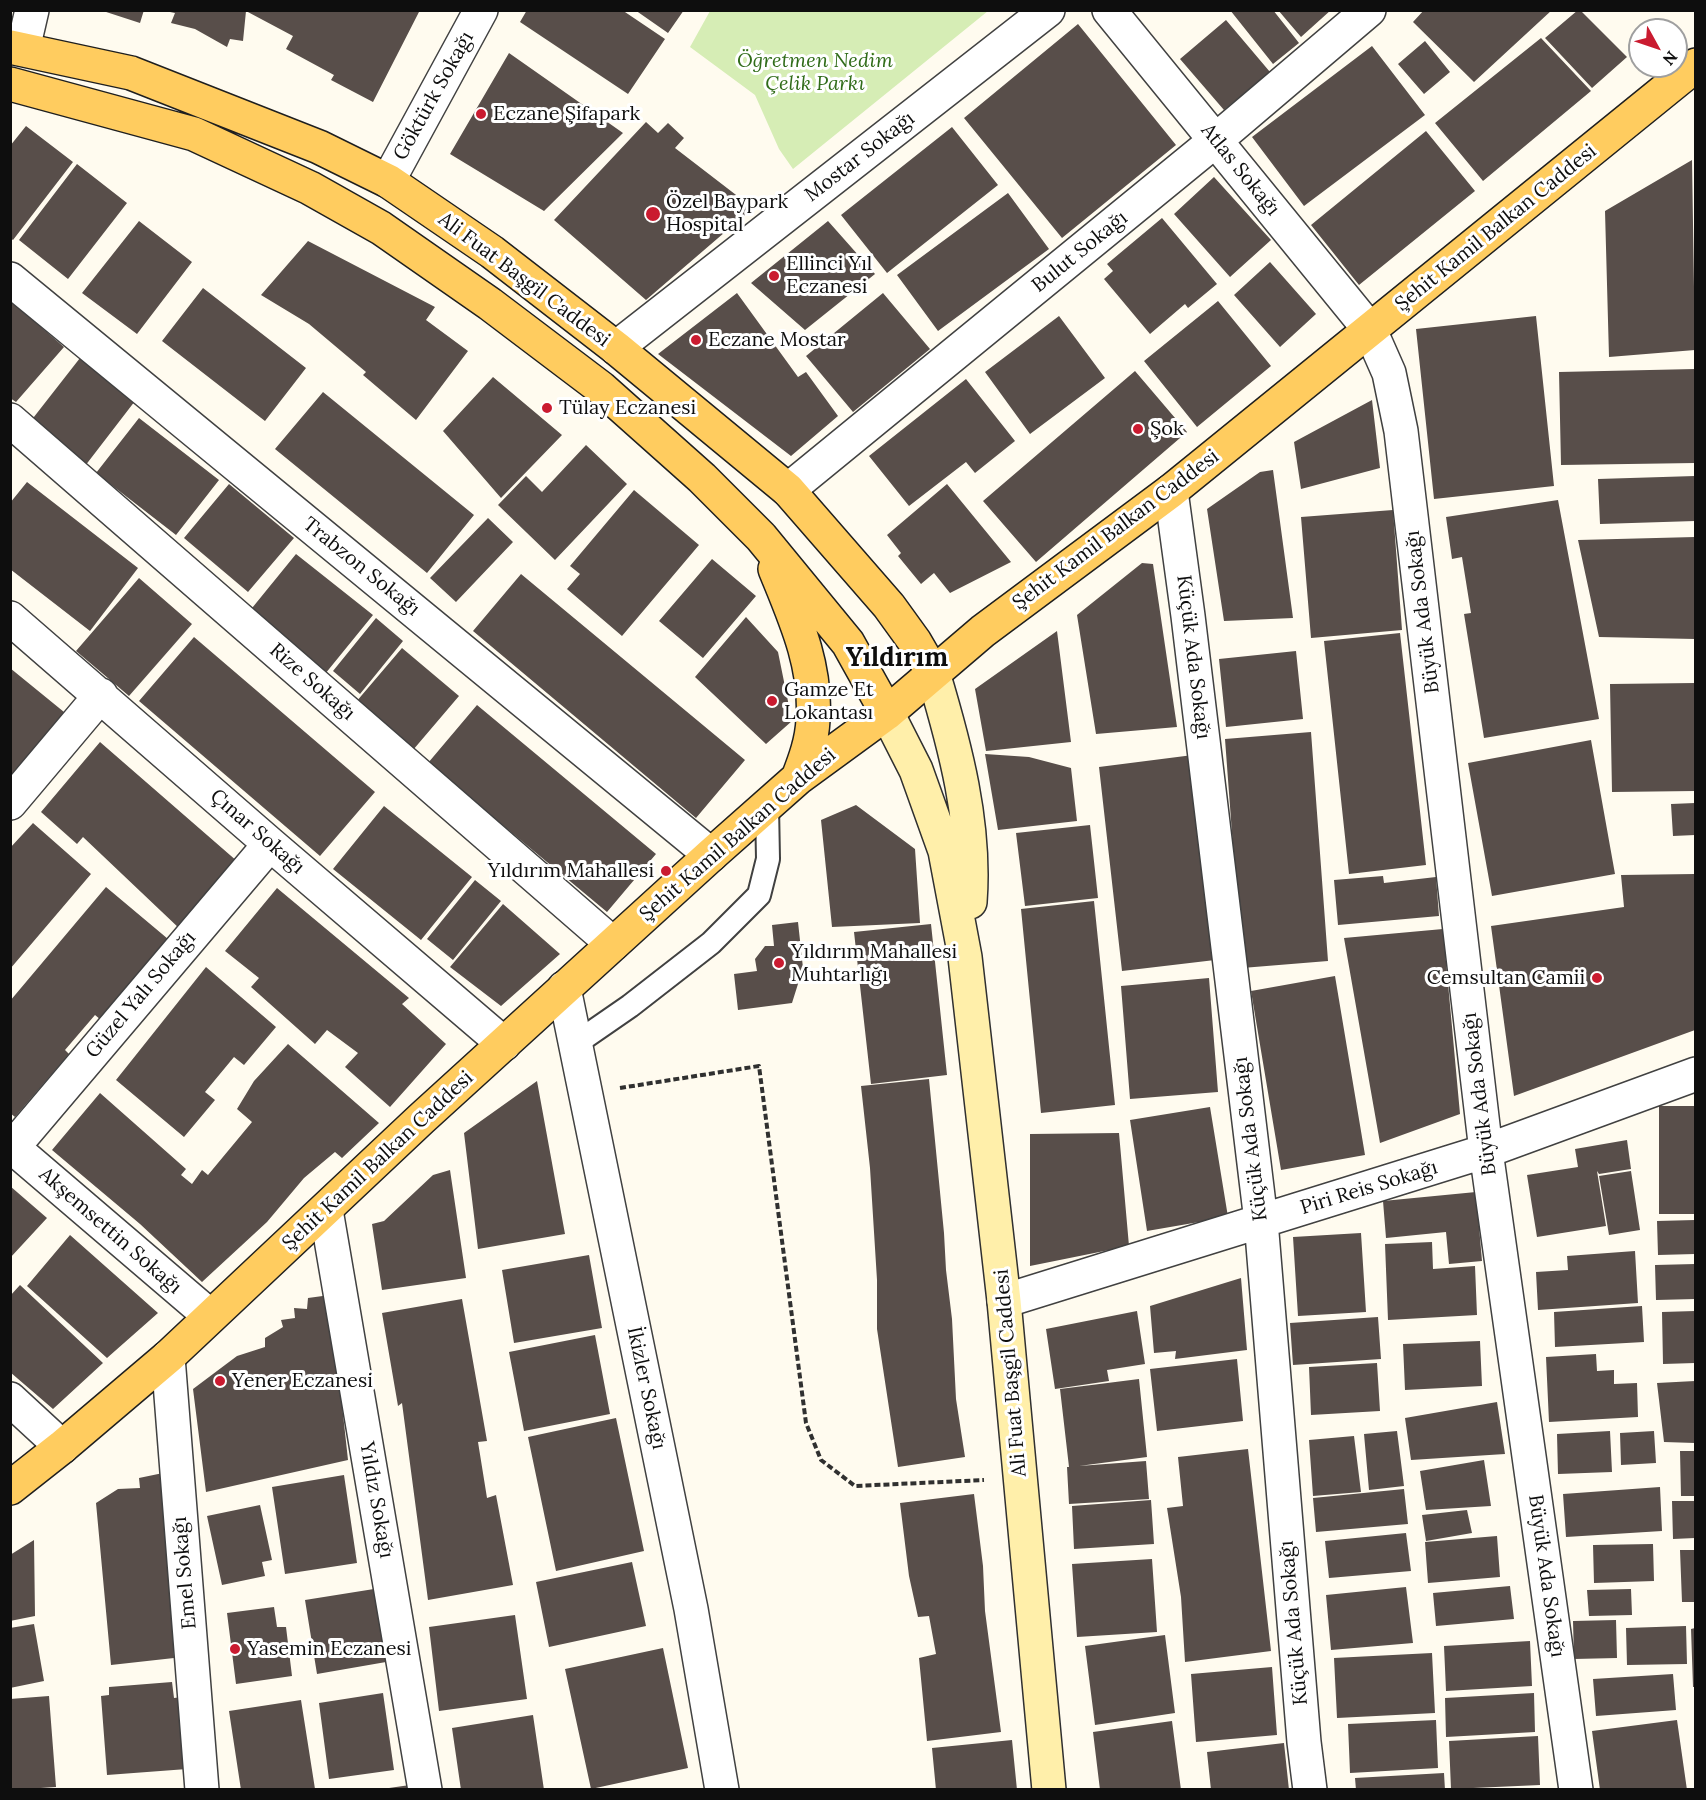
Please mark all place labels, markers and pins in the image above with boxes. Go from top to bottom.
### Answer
place label: Eczane Şifapark [493,102,640,126]
marker: Eczane Şifapark [474,107,488,121]
place label: Özel Baypark Hospital [666,190,788,237]
marker: Özel Baypark Hospital [644,205,662,223]
place label: Ellinci Yıl Eczanesi [786,252,872,299]
marker: Ellinci Yıl Eczanesi [767,269,781,283]
place label: Eczane Mostar [708,328,846,352]
marker: Eczane Mostar [689,333,703,347]
place label: Tülay Eczanesi [559,396,696,420]
marker: Tülay Eczanesi [540,401,554,415]
place label: Şok [1150,417,1184,441]
marker: Şok [1131,422,1145,436]
place label: Gamze Et Lokantası [784,678,874,725]
marker: Gamze Et Lokantası [765,694,779,708]
place label: Yıldırım Mahallesi [488,859,654,883]
marker: Yıldırım Mahallesi [659,864,673,878]
place label: Yıldırım Mahallesi Muhtarlığı [791,940,957,987]
marker: Yıldırım Mahallesi Muhtarlığı [772,956,786,970]
place label: Cemsultan Camii [1427,966,1585,990]
marker: Cemsultan Camii [1590,971,1604,985]
place label: Yener Eczanesi [232,1369,373,1393]
marker: Yener Eczanesi [213,1374,227,1388]
place label: Yasemin Eczanesi [247,1637,411,1661]
marker: Yasemin Eczanesi [228,1642,242,1656]

